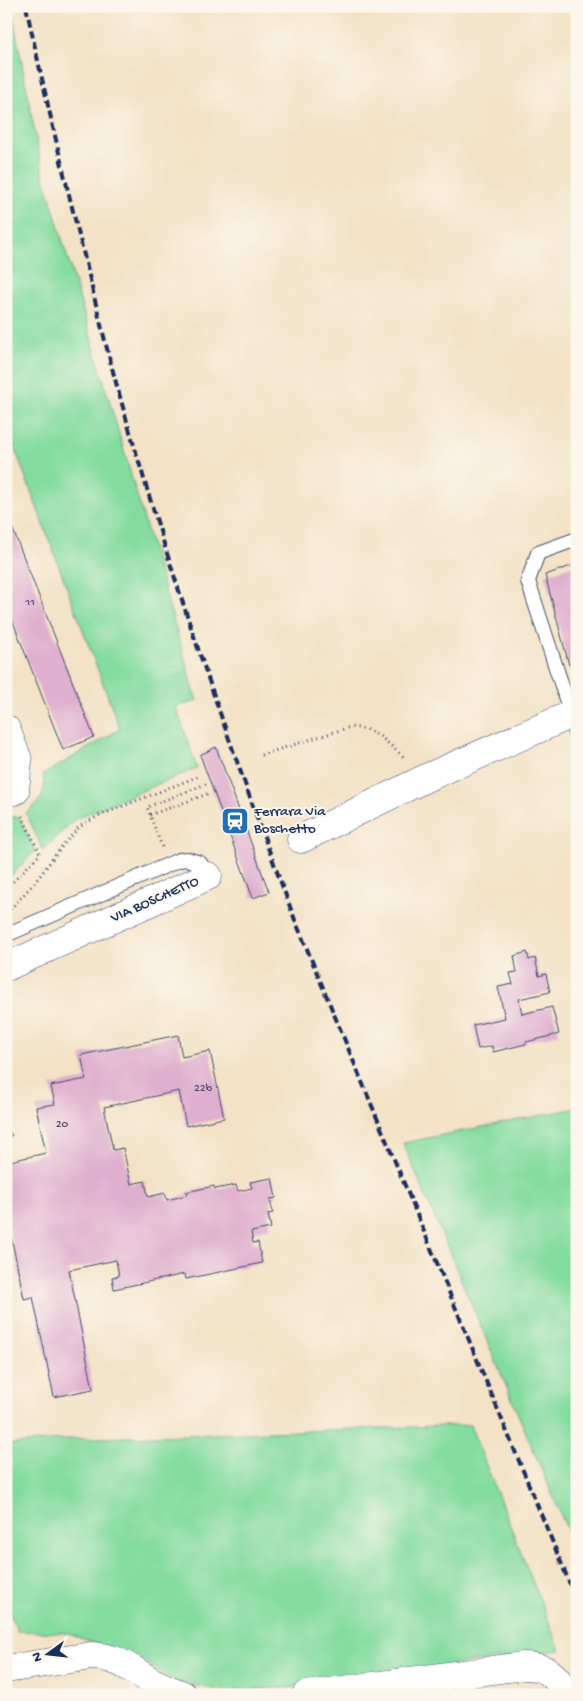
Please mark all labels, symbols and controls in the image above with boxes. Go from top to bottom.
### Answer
house number: 11 [24,596,35,610]
place label: Ferrara Via Boschetto [253,803,326,838]
station icon: Ferrara Via Boschetto [220,806,250,836]
street label: VIA BOSCHETTO [107,873,202,928]
house number: 22b [194,1082,213,1096]
house number: 20 [56,1118,69,1132]
north arrow [22,1628,72,1678]
text: N [28,1650,47,1663]

